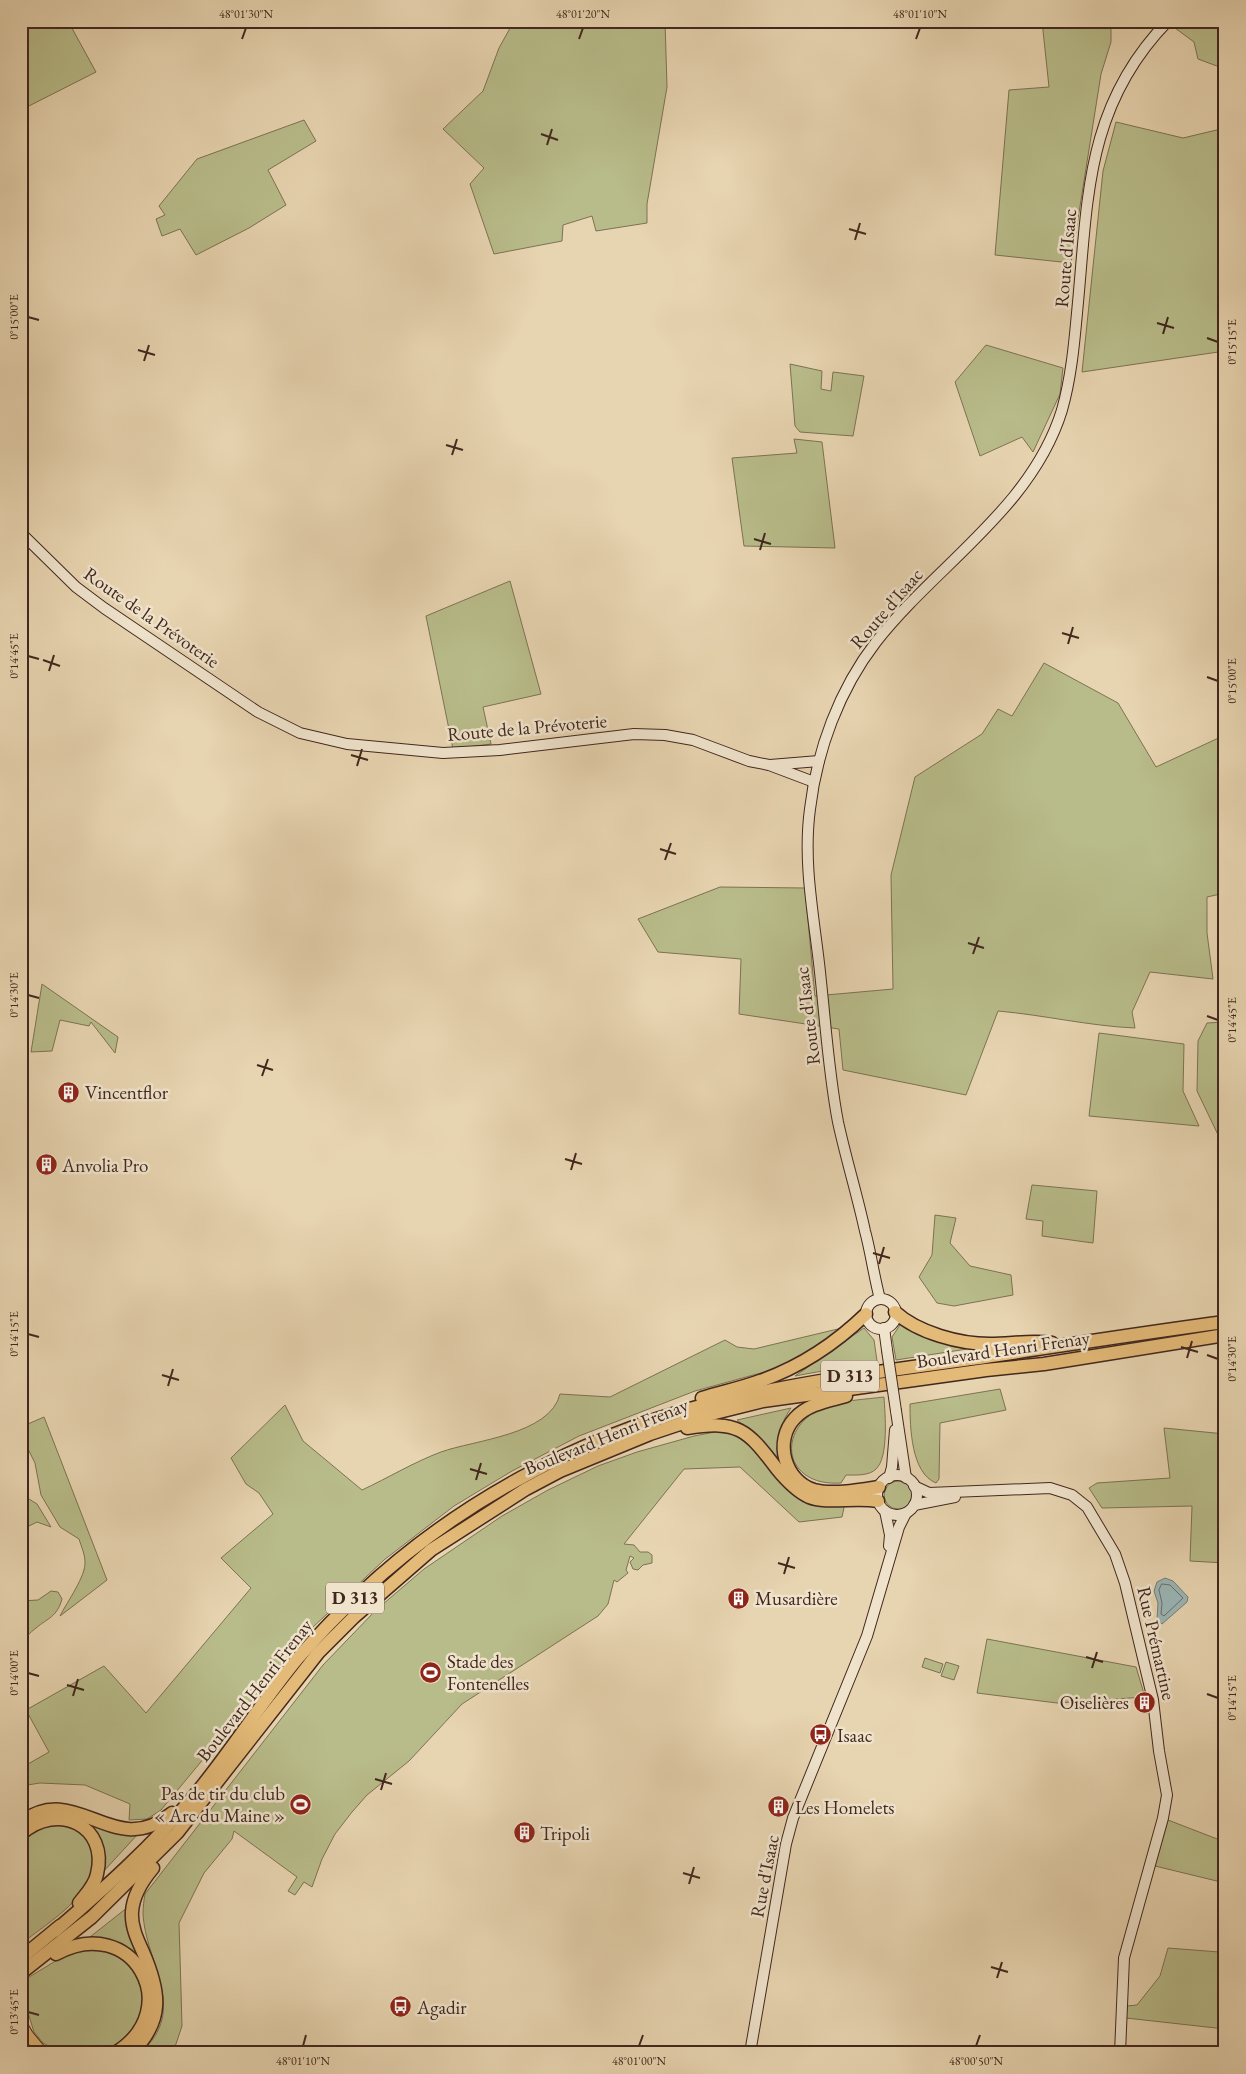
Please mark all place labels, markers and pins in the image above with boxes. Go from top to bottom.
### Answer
building icon: Vincentflor [57,1080,81,1104]
place label: Vincentflor [85,1080,169,1105]
building icon: Anvolia Pro [34,1153,58,1177]
place label: Anvolia Pro [61,1153,149,1178]
building icon: Musardière [727,1586,751,1610]
place label: Musardière [755,1586,838,1611]
place label: Stade des Fontenelles [447,1649,529,1696]
sports icon: Stade des Fontenelles [419,1660,443,1684]
place label: Oiselières [1060,1690,1129,1715]
building icon: Oiselières [1133,1690,1157,1714]
bus stop icon: Isaac [809,1723,833,1747]
place label: Isaac [837,1723,873,1748]
place label: Pas de tir du club « Arc du Maine » [154,1781,285,1828]
sports icon: Pas de tir du club « Arc du Maine » [289,1792,313,1816]
building icon: Les Homelets [767,1795,791,1819]
place label: Les Homelets [795,1795,895,1820]
building icon: Tripoli [512,1821,536,1845]
place label: Tripoli [540,1821,590,1846]
bus stop icon: Agadir [389,1995,413,2019]
place label: Agadir [416,1995,467,2020]

